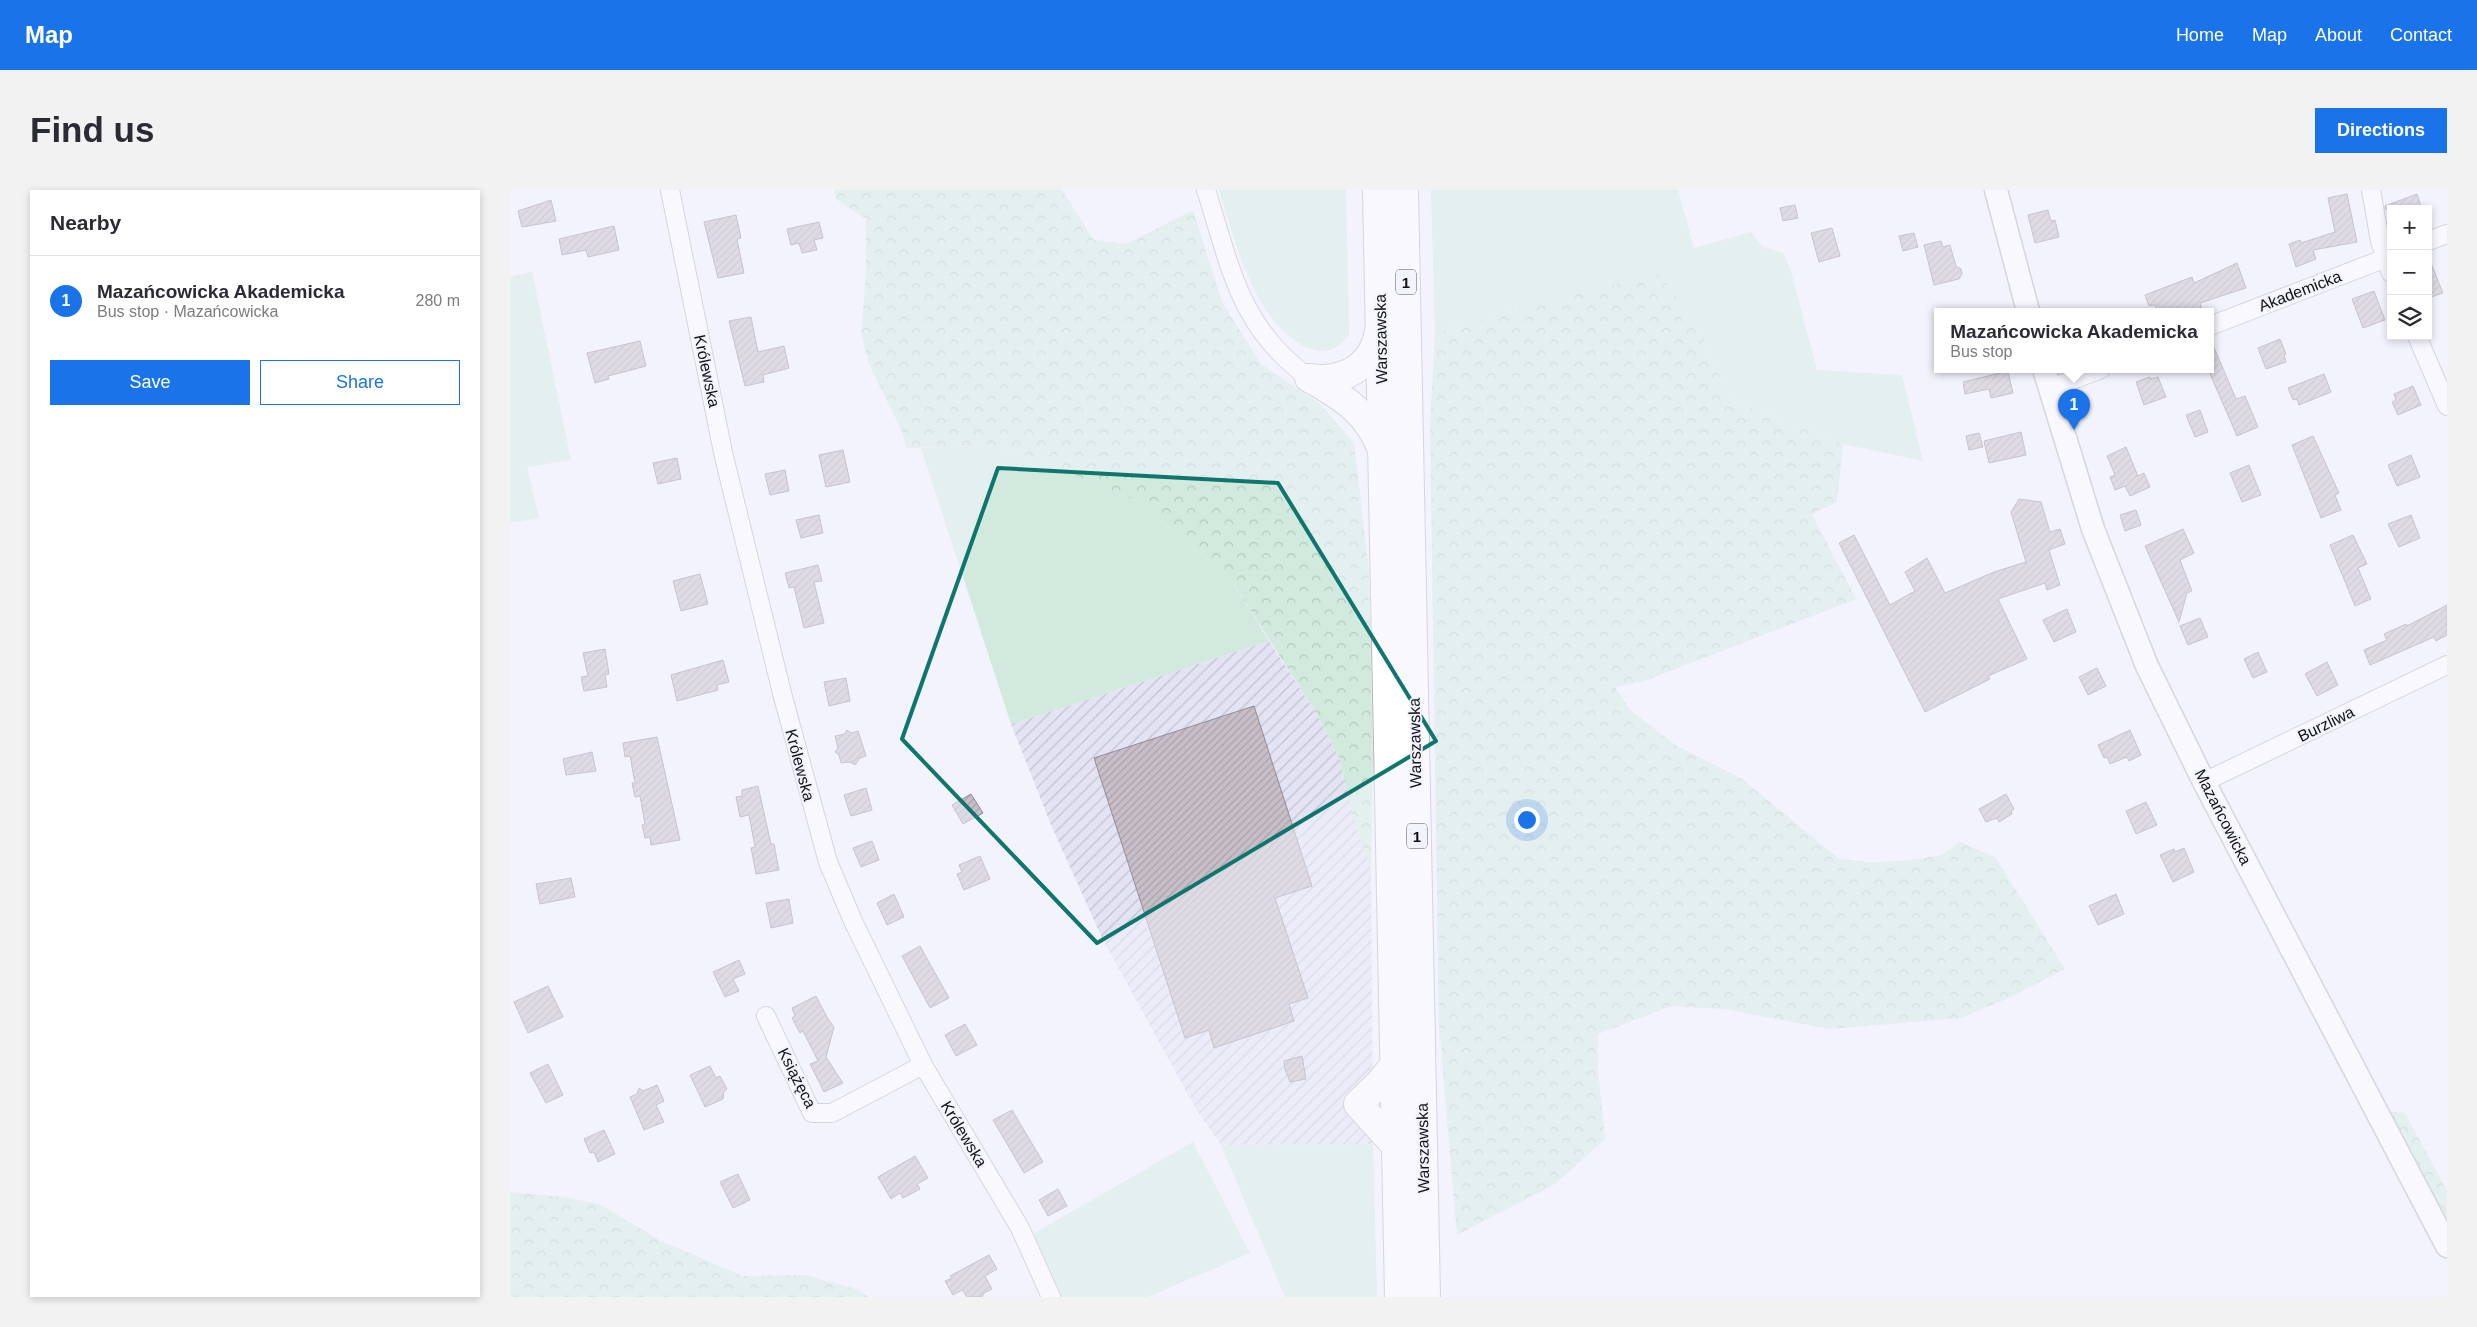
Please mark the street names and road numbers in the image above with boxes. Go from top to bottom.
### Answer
street label: Akademicka [2256,267,2344,315]
road number: 1 [1396,270,1416,294]
street label: Warszawska [1372,294,1390,384]
street label: Królewska [691,333,723,409]
street label: Warszawska [1406,698,1424,788]
street label: Burzliwa [2295,703,2357,745]
street label: Królewska [782,727,818,803]
street label: Mazańcowicka [2192,766,2254,868]
road number: 1 [1407,824,1427,848]
street label: Książęca [775,1045,819,1111]
street label: Królewska [938,1098,990,1170]
street label: Warszawska [1414,1103,1432,1193]

